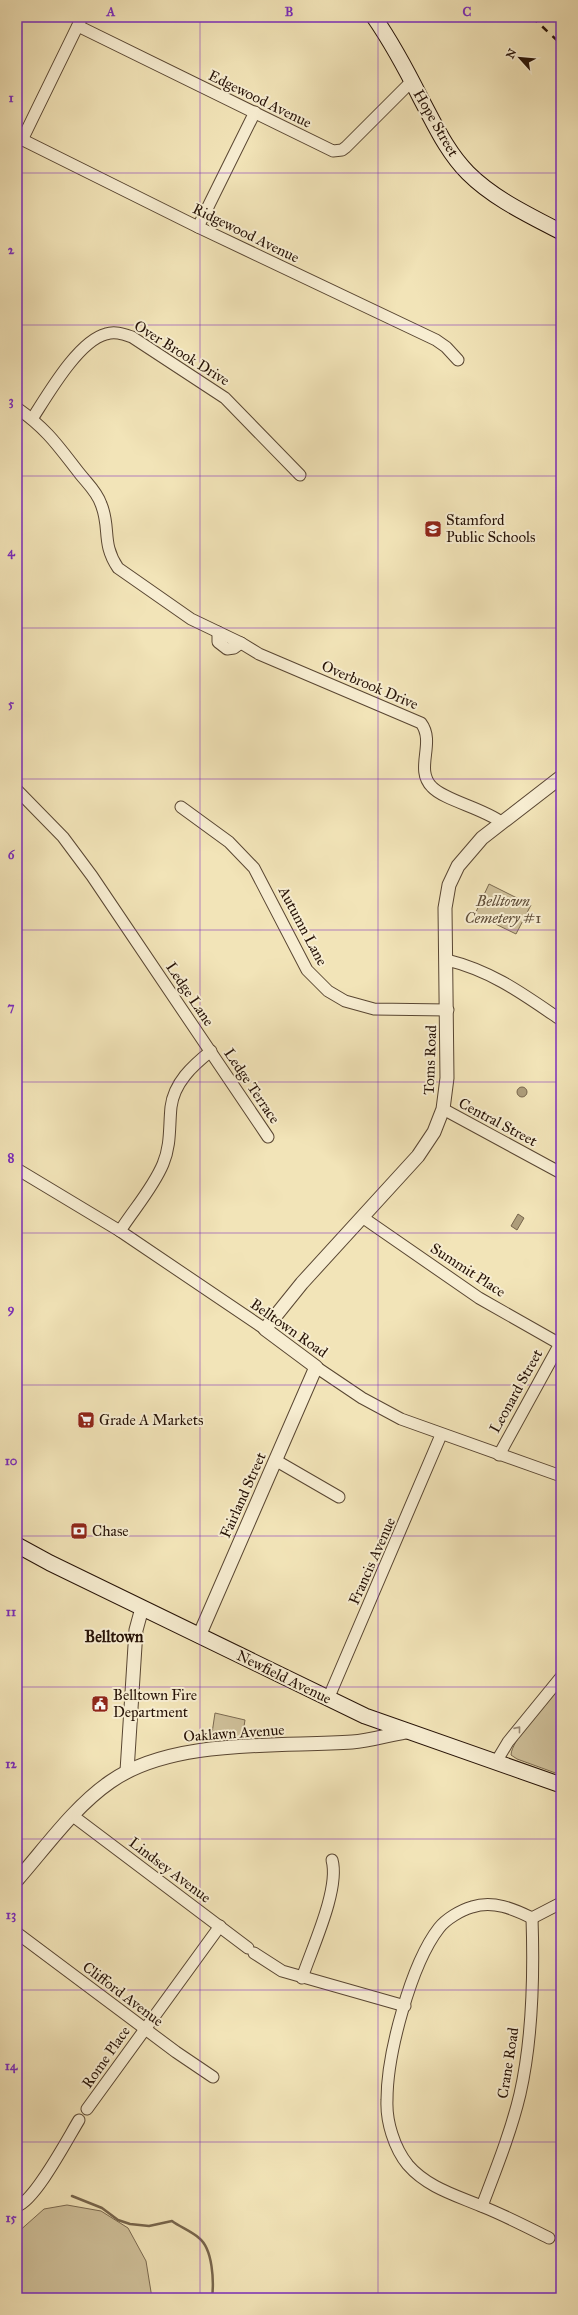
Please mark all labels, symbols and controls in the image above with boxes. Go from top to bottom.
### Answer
text: A [106,4,116,20]
text: B [285,4,294,20]
text: C [463,4,472,20]
north arrow [500,38,540,78]
text: N [504,46,520,61]
street label: Edgewood Avenue [206,66,314,132]
street label: Hope Street [410,86,463,160]
text: 1 [8,90,14,106]
street label: Ridgewood Avenue [190,199,302,267]
text: 2 [8,242,15,258]
street label: Over Brook Drive [131,316,233,390]
text: 3 [8,393,14,409]
place label: Stamford Public Schools [446,511,536,546]
school or university icon: Stamford Public Schools [423,519,443,539]
text: 4 [7,544,15,560]
street label: Overbrook Drive [319,657,421,713]
text: 5 [8,696,15,712]
text: 6 [8,847,16,863]
street label: Autumn Lane [274,882,331,969]
park label: Belltown Cemetery #1 [465,892,541,927]
street label: Ledge Lane [162,959,218,1029]
text: 7 [8,999,15,1015]
street label: Toms Road [420,1024,440,1095]
street label: Ledge Terrace [220,1045,284,1127]
street label: Central Street [456,1094,541,1151]
text: 8 [8,1150,15,1166]
street label: Summit Place [427,1239,509,1301]
street label: Belltown Road [247,1295,332,1362]
text: 9 [8,1301,15,1317]
street label: Leonard Street [486,1345,547,1436]
supermarket icon: Grade A Markets [76,1410,96,1430]
place label: Grade A Markets [99,1411,203,1429]
street label: Fairland Street [216,1449,270,1541]
text: 10 [5,1453,18,1469]
street label: Francis Avenue [345,1515,399,1607]
bank icon: Chase [69,1521,89,1541]
place label: Chase [92,1522,129,1540]
text: 11 [6,1604,16,1620]
district label: Belltown [85,1627,144,1646]
street label: Newfield Avenue [234,1646,334,1708]
place label: Belltown Fire Department [113,1686,197,1721]
public building icon: Belltown Fire Department [90,1694,110,1714]
street label: Oaklawn Avenue [183,1720,285,1746]
one-way arrow [514,1727,521,1734]
text: 12 [5,1756,17,1772]
street label: Lindsey Avenue [126,1833,214,1907]
text: 13 [6,1907,16,1923]
street label: Clifford Avenue [79,1958,167,2030]
street label: Rome Place [78,2022,134,2092]
street label: Crane Road [493,2026,523,2100]
text: 14 [5,2058,18,2074]
text: 15 [5,2210,17,2226]

